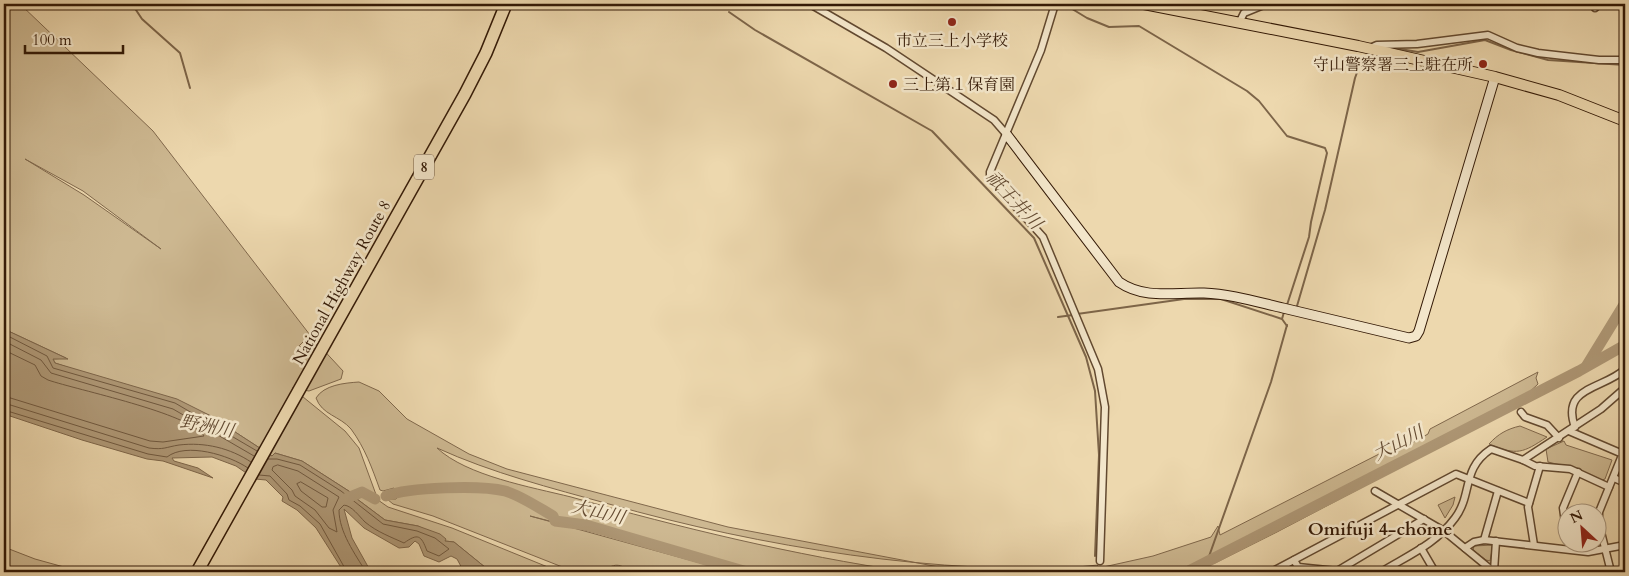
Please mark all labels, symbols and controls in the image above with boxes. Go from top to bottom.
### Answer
marker: 市立三上小学校 [946,16,958,28]
scale bar [25,22,122,54]
text: 100 m [32,30,72,50]
place label: 市立三上小学校 [896,30,1008,52]
place label: 守山警察署三上駐在所 [1313,54,1473,76]
marker: 守山警察署三上駐在所 [1477,58,1489,70]
place label: 三上第１保育園 [903,74,1015,96]
marker: 三上第１保育園 [887,78,899,90]
road number: 8 [414,154,434,180]
water label: 祇王井川 [980,165,1049,237]
street label: National Highway Route 8 [288,196,396,369]
water label: 野洲川 [178,409,238,444]
water label: 大山川 [1368,419,1430,467]
water label: 大山川 [569,494,629,531]
north arrow [1556,504,1606,554]
text: N [1567,506,1586,528]
district label: Omifuji 4-chome [1308,517,1452,542]

